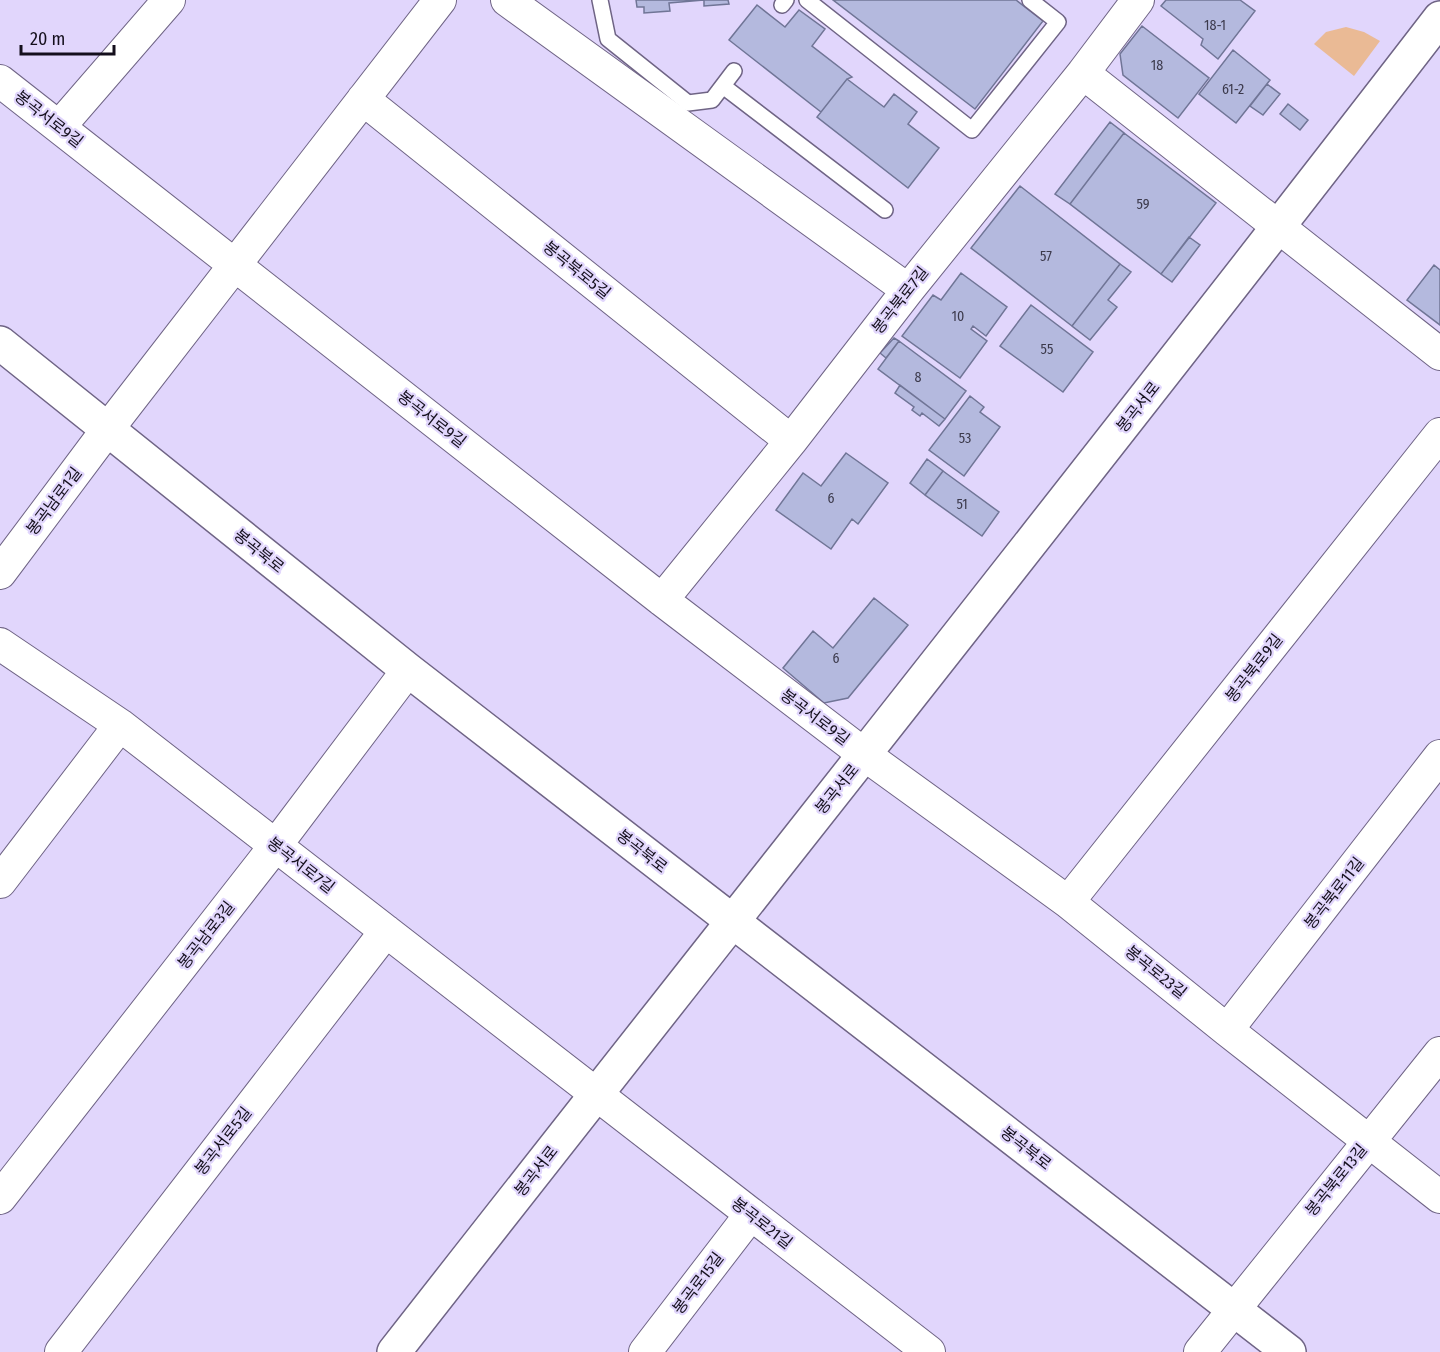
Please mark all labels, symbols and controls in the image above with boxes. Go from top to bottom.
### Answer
house number: 18-1 [1204,17,1226,34]
scale bar [21,18,114,56]
text: 20 m [30,28,65,50]
house number: 18 [1151,57,1163,74]
house number: 61-2 [1222,81,1244,98]
street label: 봉곡서로9길 [11,86,87,152]
house number: 59 [1136,196,1150,213]
street label: 봉곡북로5길 [540,237,614,303]
house number: 57 [1040,248,1052,265]
street label: 봉곡북로7길 [868,263,932,337]
house number: 10 [952,308,964,325]
house number: 55 [1041,341,1053,358]
house number: 8 [915,369,922,386]
street label: 봉곡서로 [1112,378,1164,436]
street label: 봉곡서로9길 [394,386,470,452]
house number: 53 [959,430,971,447]
street label: 봉곡남로1길 [22,463,86,539]
house number: 6 [828,490,835,507]
house number: 51 [956,496,968,513]
street label: 봉곡북로 [230,525,288,577]
street label: 봉곡북로9길 [1221,630,1287,706]
house number: 6 [833,650,840,667]
street label: 봉곡서로9길 [777,685,853,749]
street label: 봉곡서로 [811,760,863,818]
street label: 봉곡북로 [613,825,671,877]
street label: 봉곡서로7길 [264,833,338,897]
street label: 봉곡북로11길 [1300,853,1368,933]
street label: 봉곡남로3길 [174,897,238,973]
street label: 봉곡로23길 [1122,942,1190,1002]
street label: 봉곡서로5길 [191,1103,255,1179]
street label: 봉곡북로 [997,1122,1055,1174]
street label: 봉곡북로13길 [1301,1140,1371,1220]
street label: 봉곡서로 [510,1142,562,1200]
street label: 봉곡로21길 [728,1193,796,1253]
street label: 봉곡로15길 [669,1248,727,1318]

